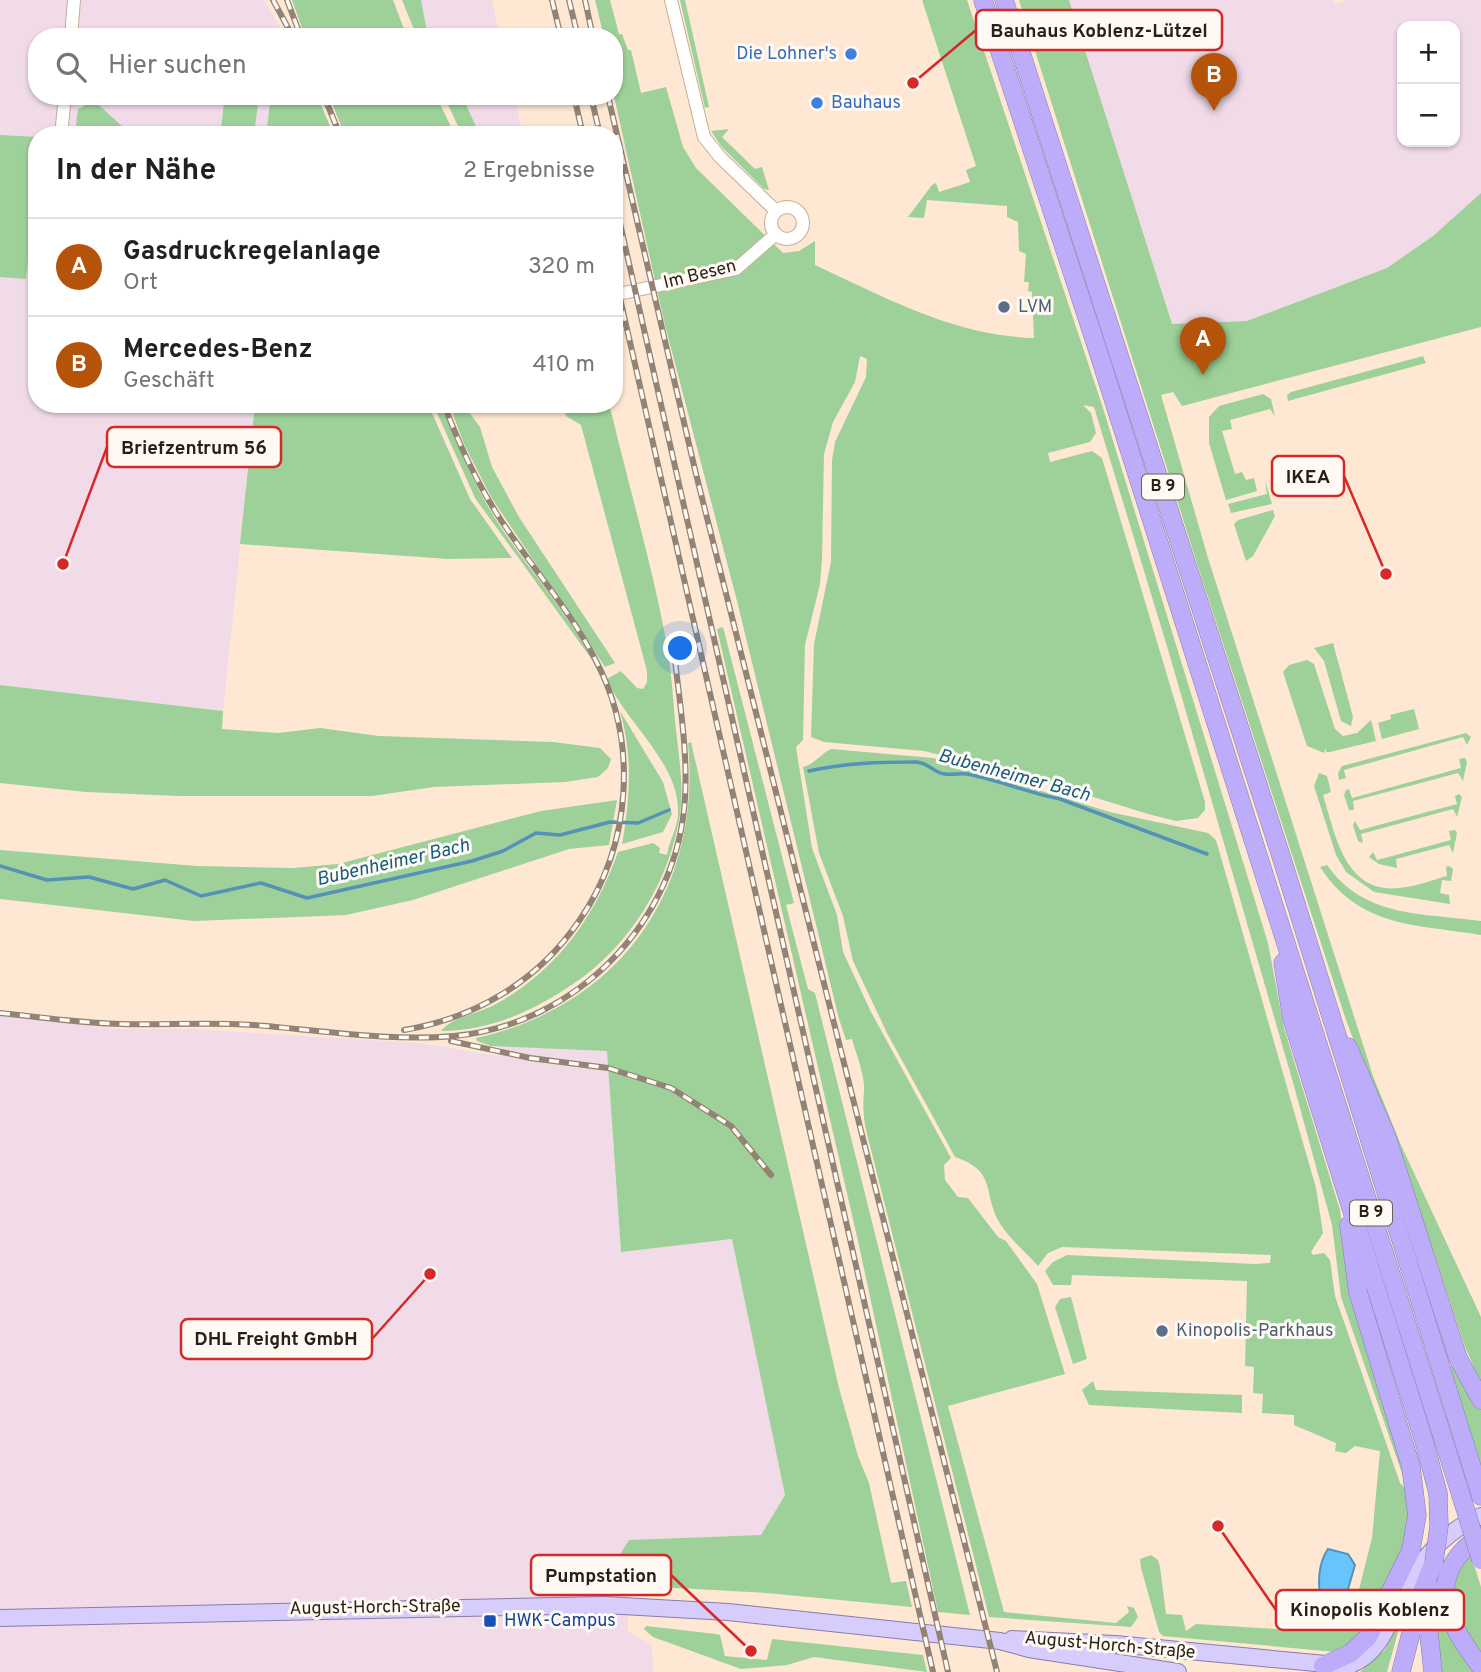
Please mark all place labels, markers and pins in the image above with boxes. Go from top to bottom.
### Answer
callout: Bauhaus Koblenz-Lützel [976,10,1222,50]
place label: Die Lohner's [736,43,837,66]
marker: Die Lohner's [843,46,859,62]
pin: B [1191,53,1237,111]
place label: Bauhaus [831,92,901,115]
marker: Bauhaus [809,95,825,111]
place label: LVM [1018,296,1052,319]
marker: LVM [996,299,1012,315]
pin: A [1180,317,1226,375]
callout: Briefzentrum 56 [107,427,281,467]
callout: IKEA [1272,456,1344,496]
callout: DHL Freight GmbH [181,1319,372,1359]
place label: Kinopolis-Parkhaus [1176,1320,1333,1343]
marker: Kinopolis-Parkhaus [1154,1323,1170,1339]
callout: Pumpstation [531,1555,671,1595]
callout: Kinopolis Koblenz [1276,1590,1464,1630]
place label: HWK-Campus [504,1610,616,1633]
marker: HWK-Campus [482,1613,498,1629]

